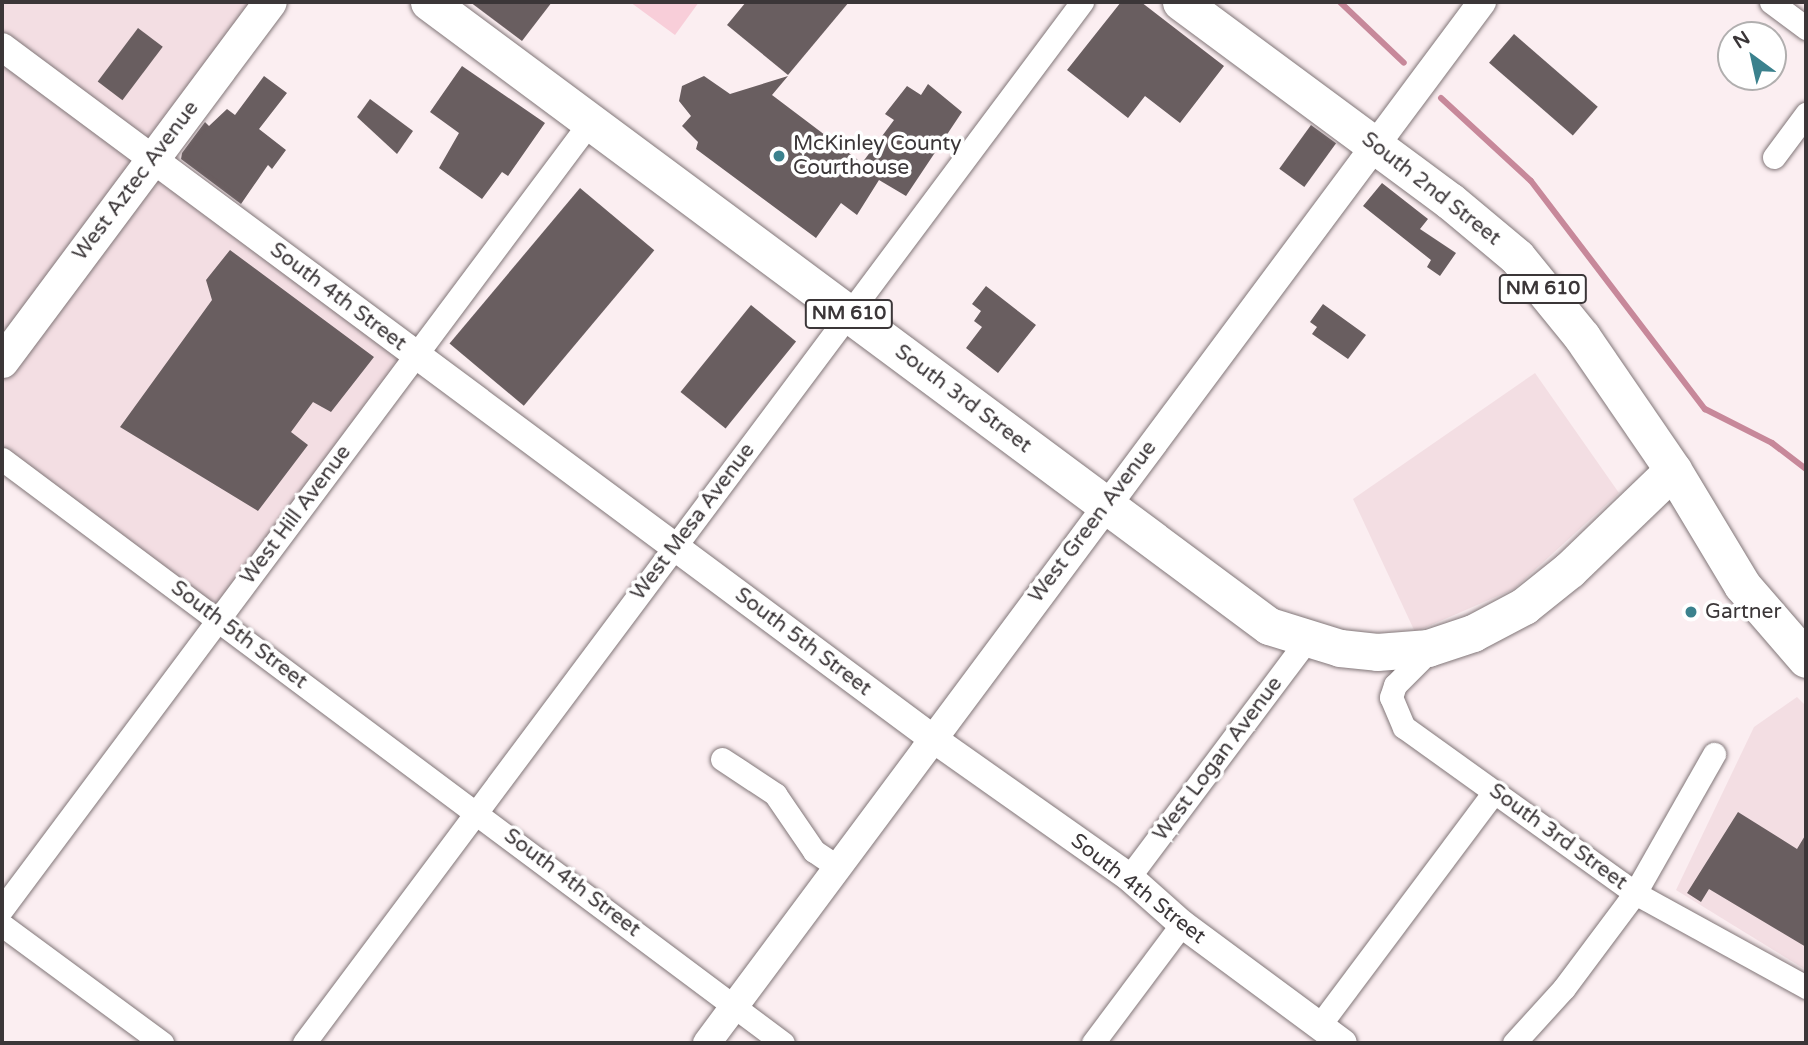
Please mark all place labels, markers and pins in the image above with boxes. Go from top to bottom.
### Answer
place label: McKinley County Courthouse [793,131,962,181]
marker: McKinley County Courthouse [771,148,787,164]
place label: Gartner [1705,599,1781,625]
marker: Gartner [1683,604,1699,620]

